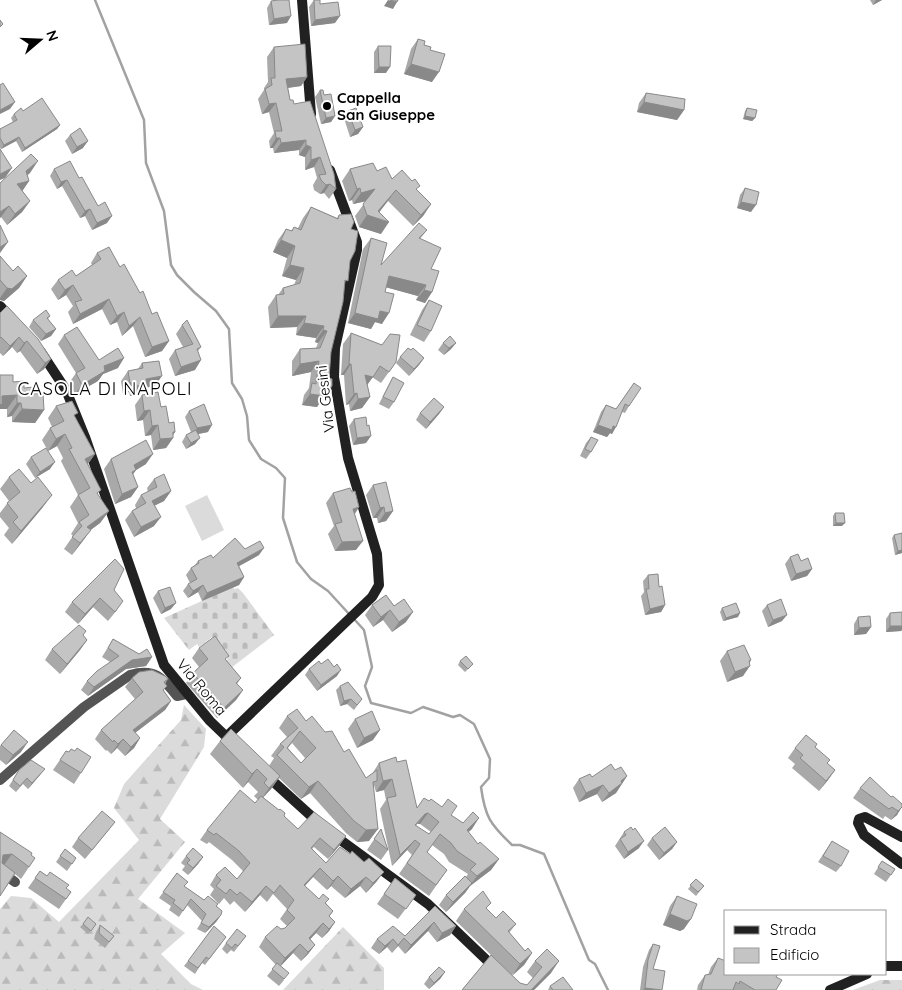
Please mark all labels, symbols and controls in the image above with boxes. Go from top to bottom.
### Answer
north arrow [15,15,65,65]
text: N [42,28,62,44]
place label: Cappella San Giuseppe [337,88,435,124]
marker: Cappella San Giuseppe [321,100,333,112]
street label: Via Gesini [311,364,339,434]
district label: CASOLA DI NAPOLI [17,377,193,400]
street label: Via Roma [173,655,231,719]
legend [724,910,887,975]
text: Strada [770,920,816,939]
text: Edificio [770,945,819,964]

